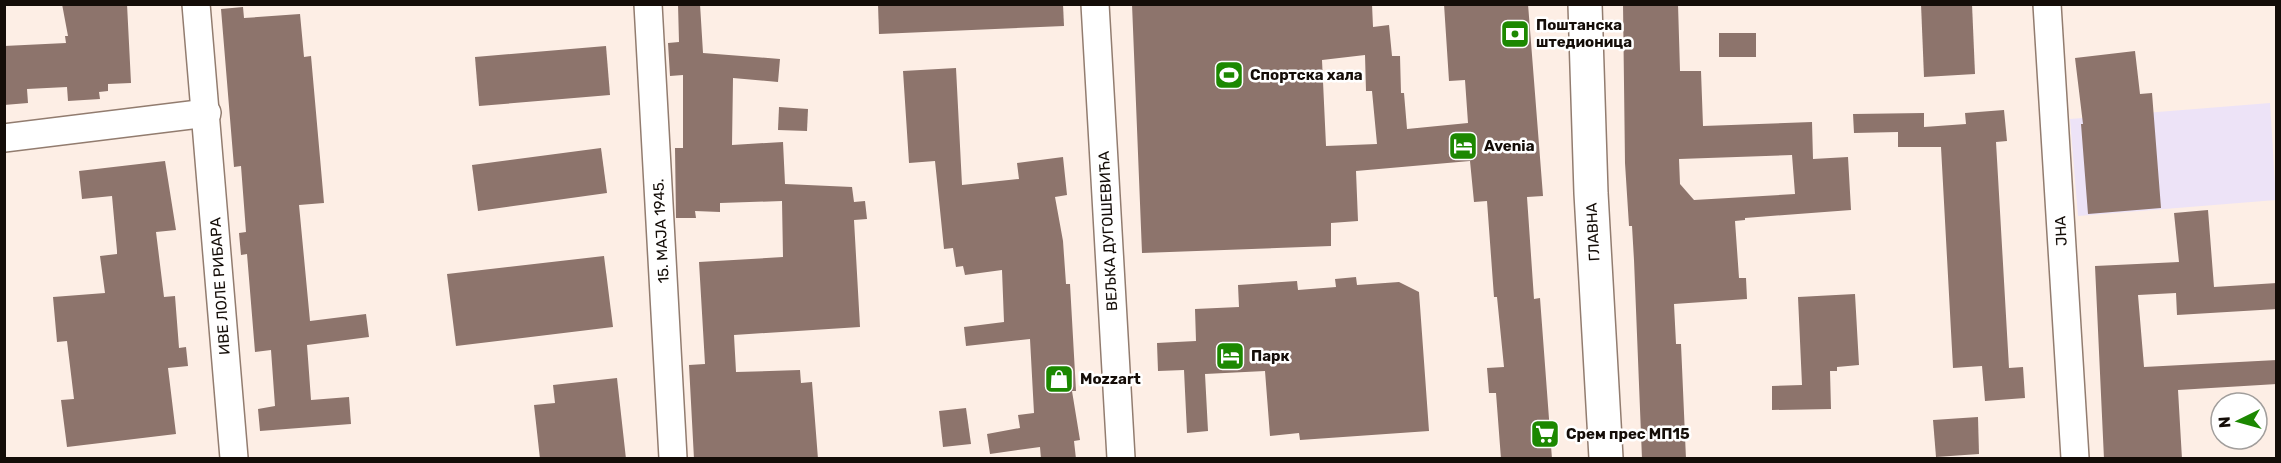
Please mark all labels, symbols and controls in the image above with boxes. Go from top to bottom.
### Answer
place label: Поштанска штедионица [1536,16,1632,51]
bank icon: Поштанска штедионица [1499,18,1531,50]
sports icon: Спортска хала [1213,59,1245,91]
place label: Спортска хала [1250,66,1363,84]
hotel icon: Avenia [1447,130,1479,162]
place label: Avenia [1484,137,1535,155]
street label: ВЕЉКА ДУГОШЕВИЋА [1095,151,1121,311]
street label: 15. МАЈА 1945. [649,178,673,284]
street label: ГЛАВНА [1582,202,1604,262]
street label: ЈНА [2051,215,2071,247]
street label: ИВЕ ЛОЛЕ РИБАРА [206,217,234,355]
hotel icon: Парк [1214,340,1246,372]
place label: Парк [1251,347,1290,365]
shop icon: Mozzart [1043,363,1075,395]
place label: Mozzart [1080,370,1141,388]
north arrow [2209,391,2269,451]
text: N [2215,416,2235,429]
supermarket icon: Срем прес МП15 [1529,418,1561,450]
place label: Срем прес МП15 [1566,425,1690,443]

